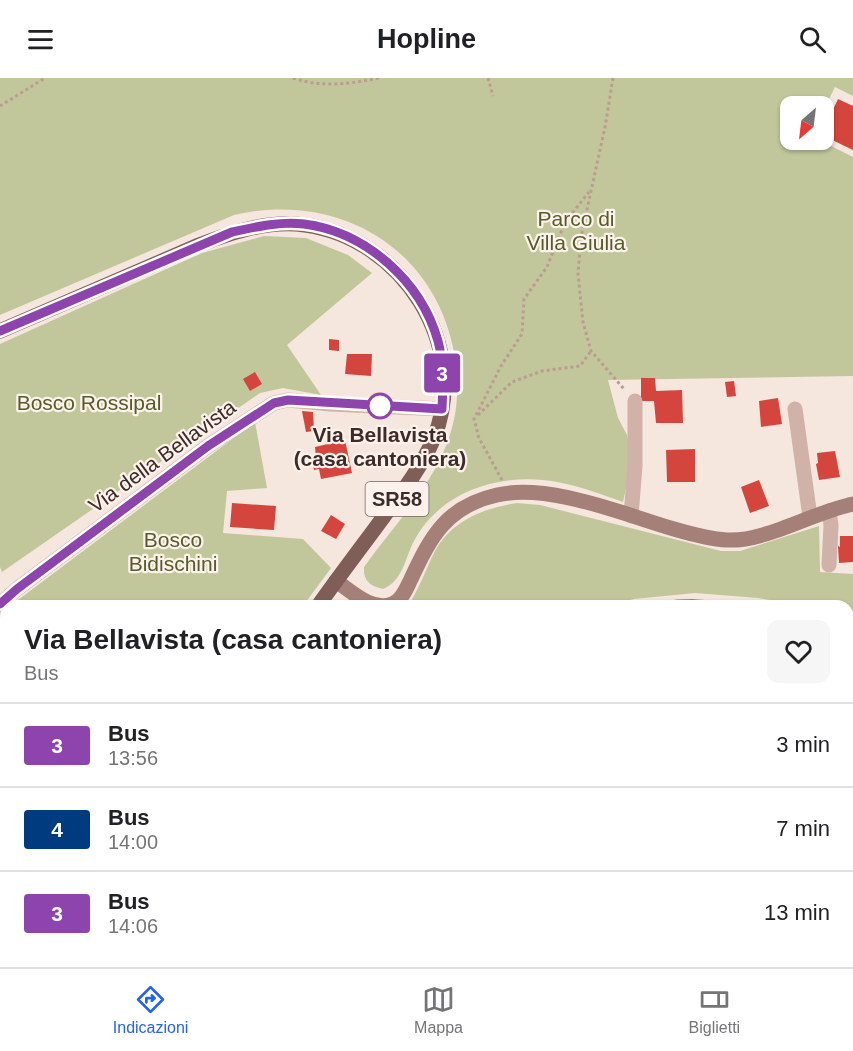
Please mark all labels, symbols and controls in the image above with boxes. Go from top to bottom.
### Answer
icon: menu [24,23,57,56]
icon: search [796,23,829,56]
text: Hopline [377,24,476,54]
north arrow [780,96,834,150]
map controls [780,96,834,150]
park label: Parco di Villa Giulia [527,207,626,254]
line badge: 3 [422,354,462,392]
text: 3 [436,362,448,385]
park label: Bosco Rossipal [17,391,161,414]
marker: Via Bellavista (casa cantoniera) [367,393,393,419]
street label: Via della Bellavista [84,395,240,517]
place label: Via Bellavista (casa cantoniera) [294,423,466,470]
road number: SR58 [366,482,428,516]
park label: Bosco Bidischini [129,528,217,575]
button: heart [767,620,830,683]
text: Via Bellavista (casa cantoniera) [24,624,442,655]
text: Bus [24,662,58,684]
text: Bus [108,721,150,746]
text: 3 min [776,732,830,757]
text: 3 [51,734,63,757]
text: 13:56 [108,747,158,769]
text: Bus [108,805,150,830]
text: 7 min [776,816,830,841]
text: 4 [51,818,63,841]
text: 14:00 [108,831,158,853]
text: Bus [108,889,150,914]
text: 13 min [764,900,830,925]
text: 3 [51,902,63,925]
text: 14:06 [108,915,158,937]
tab: Indicazioni [113,983,188,1037]
tab: Mappa [414,983,463,1037]
tab: Biglietti [689,983,740,1037]

